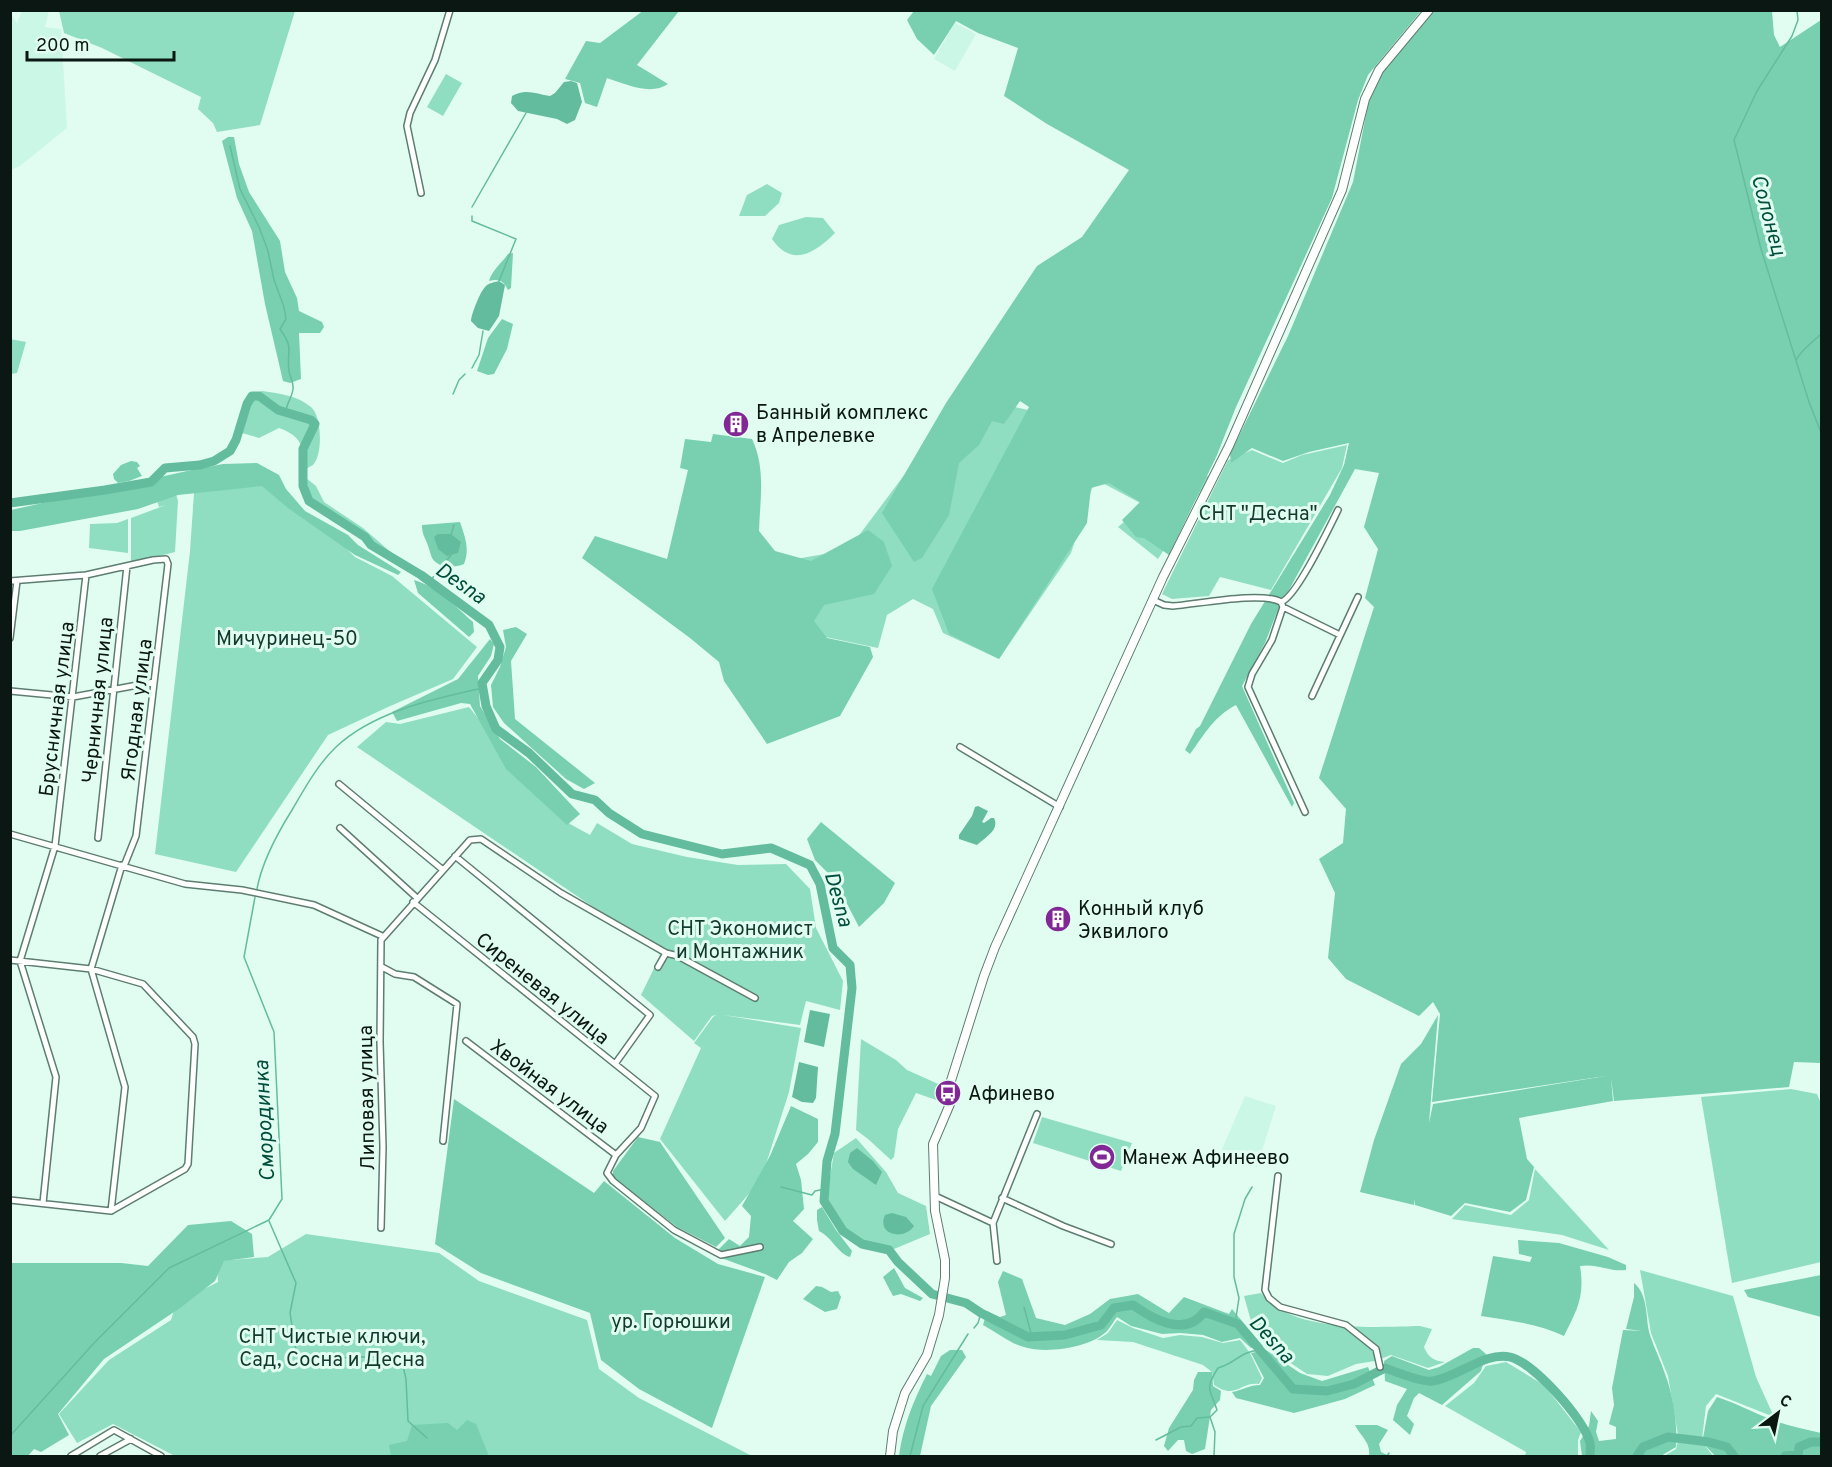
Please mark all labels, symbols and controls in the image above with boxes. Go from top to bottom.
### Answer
scale bar [27,24,174,62]
text: 200 m [36,35,89,58]
water label: Солонец [1744,172,1791,259]
place label: Банный комплекс в Апрелевке [756,401,928,450]
building icon: Банный комплекс в Апрелевке [721,409,751,439]
park label: СНТ "Десна" [1199,502,1317,528]
water label: Desna [429,557,491,611]
street label: Черничная улица [77,616,121,785]
street label: Брусничная улица [34,620,82,798]
park label: Мичуринец-50 [216,627,358,653]
street label: Ягодная улица [116,637,160,783]
water label: Desna [817,869,858,930]
place label: Конный клуб Эквилого [1078,897,1204,946]
building icon: Конный клуб Эквилого [1043,904,1073,934]
park label: СНТ Экономист и Монтажник [667,917,813,966]
street label: Сиреневая улица [469,927,614,1052]
street label: Липовая улица [354,1025,382,1171]
street label: Хвойная улица [484,1034,614,1141]
water label: Смородинка [249,1059,282,1182]
bus stop icon: Афинево [933,1078,963,1108]
place label: Афинево [968,1082,1055,1108]
sports icon: Манеж Афинеево [1087,1142,1117,1172]
place label: Манеж Афинеево [1122,1146,1289,1172]
park label: ур. Горюшки [611,1310,731,1336]
water label: Desna [1242,1310,1300,1370]
park label: СНТ Чистые ключи, Сад, Сосна и Десна [238,1325,426,1374]
north arrow [1748,1383,1808,1443]
text: С [1775,1391,1795,1413]

